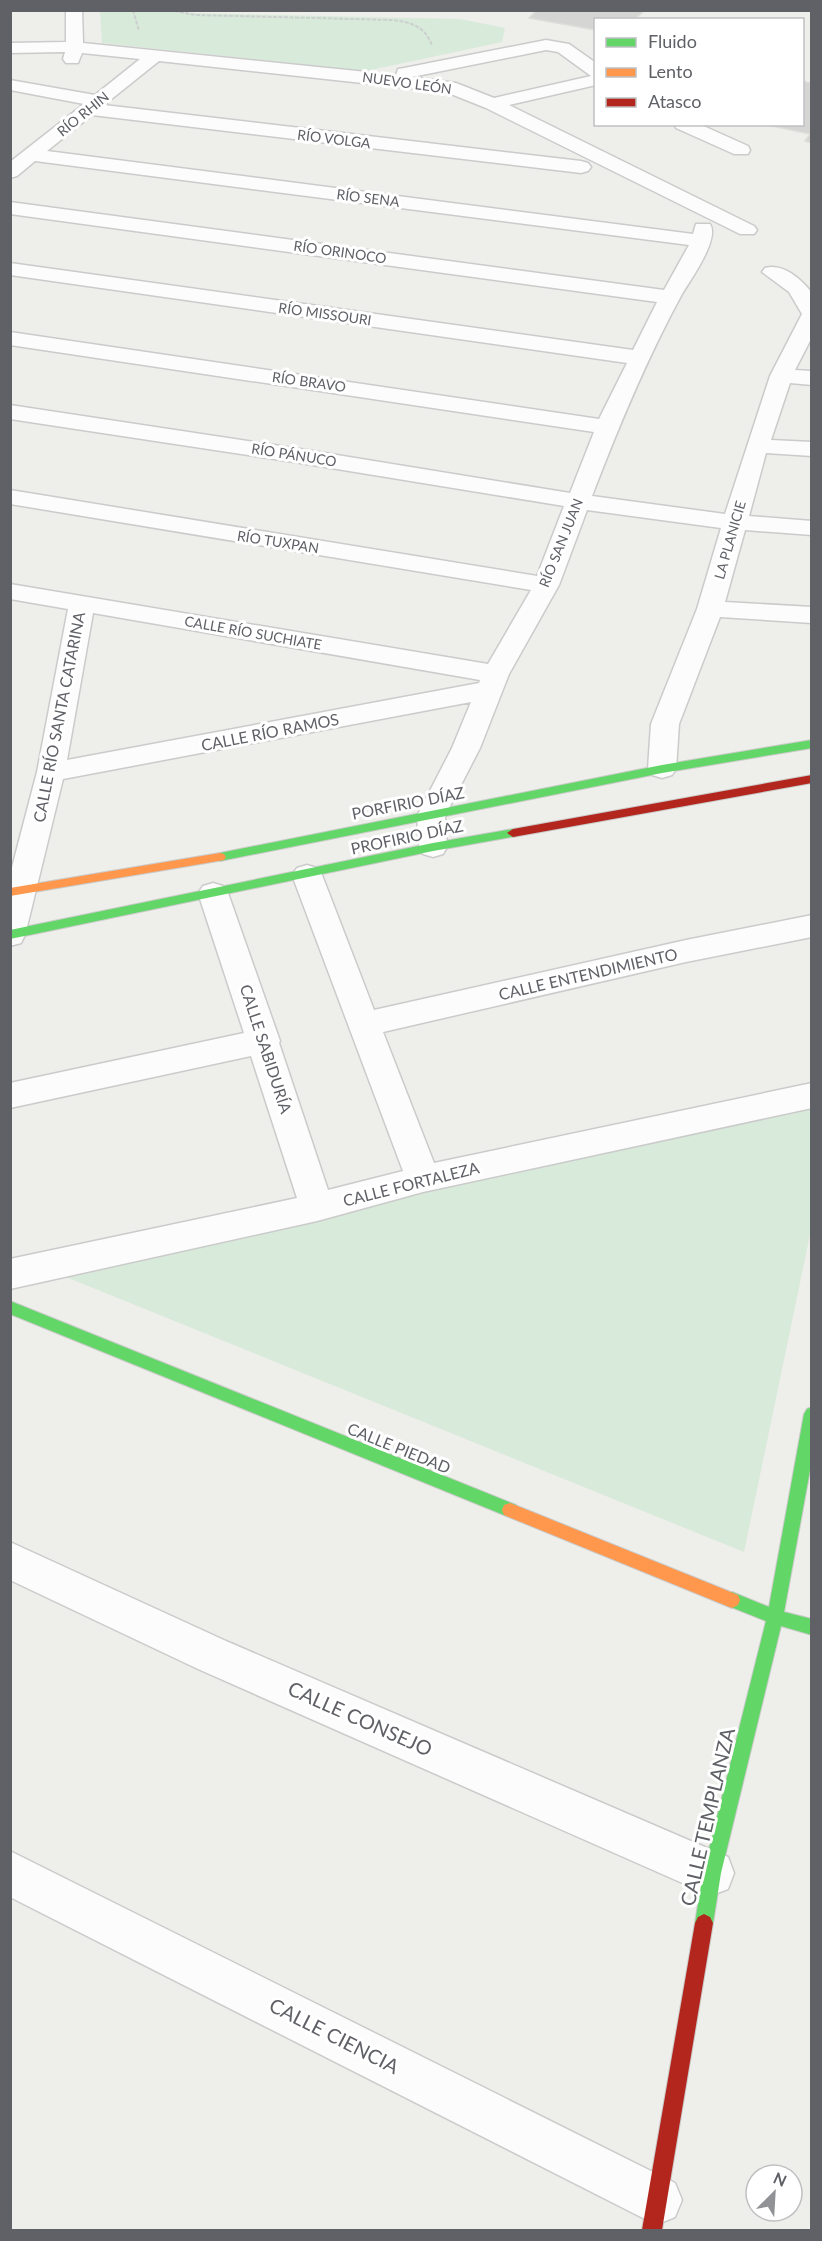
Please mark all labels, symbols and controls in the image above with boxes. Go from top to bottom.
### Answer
legend [594,18,804,126]
text: Fluido [648,30,697,52]
text: Lento [648,60,693,82]
street label: NUEVO LEÓN [361,68,453,97]
street label: RÍO RHIN [53,88,112,140]
text: Atasco [648,90,701,112]
street label: RÍO VOLGA [296,126,372,151]
street label: RÍO SENA [336,185,401,210]
street label: RÍO ORINOCO [293,237,388,266]
street label: RÍO MISSOURI [277,299,373,328]
street label: RÍO BRAVO [271,368,347,395]
street label: RÍO PÁNUCO [250,439,338,470]
street label: RÍO SAN JUAN [535,496,586,590]
street label: LA PLANICIE [710,499,749,581]
street label: RÍO TUXPAN [236,527,320,556]
street label: CALLE RÍO SANTA CATARINA [29,610,88,824]
street label: CALLE RÍO SUCHIATE [183,612,323,653]
street label: CALLE RÍO RAMOS [199,709,340,754]
street label: PORFIRIO DÍAZ [350,782,466,823]
street label: PROFIRIO DÍAZ [349,815,465,858]
street label: CALLE ENTENDIMIENTO [497,944,679,1003]
street label: CALLE SABIDURÍA [237,982,296,1116]
street label: CALLE FORTALEZA [341,1157,481,1210]
street label: CALLE PIEDAD [345,1418,454,1477]
street label: CALLE CONSEJO [285,1676,436,1761]
street label: CALLE TEMPLANZA [675,1725,739,1908]
street label: CALLE CIENCIA [266,1992,404,2078]
north arrow [744,2163,804,2223]
text: N [771,2168,790,2190]

